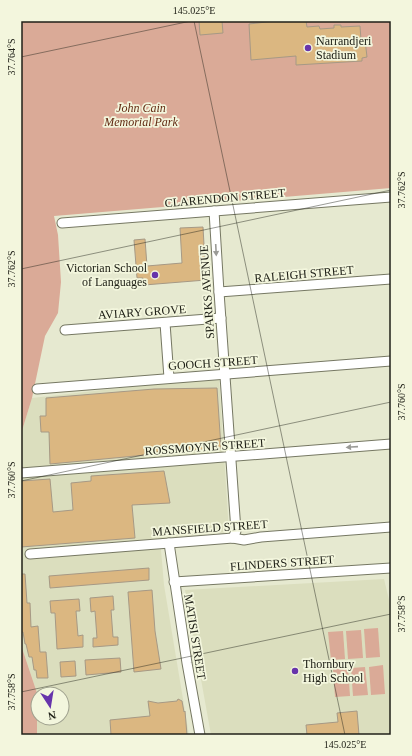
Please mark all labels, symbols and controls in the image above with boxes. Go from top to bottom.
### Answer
text: 145.025°E [173,5,215,16]
place label: Narrandjeri Stadium [316,34,372,62]
text: 37.764°S [6,38,17,76]
marker: Narrandjeri Stadium [303,43,313,53]
park label: John Cain Memorial Park [103,101,178,129]
text: 37.762°S [396,171,407,209]
street label: CLARENDON STREET [164,186,287,210]
street label: SPARKS AVENUE [197,244,217,340]
one-way arrow [213,244,220,256]
text: 37.762°S [6,250,17,288]
place label: Victorian School of Languages [66,261,148,289]
street label: RALEIGH STREET [254,263,355,285]
marker: Victorian School of Languages [150,270,160,280]
street label: AVIARY GROVE [97,302,187,322]
street label: GOOCH STREET [168,353,259,373]
text: 37.760°S [396,383,407,421]
street label: ROSSMOYNE STREET [144,436,267,458]
one-way arrow [346,444,358,451]
text: 37.760°S [6,461,17,499]
street label: MANSFIELD STREET [152,517,269,539]
street label: FLINDERS STREET [229,552,335,574]
street label: MATISI STREET [181,593,209,682]
text: 37.758°S [396,595,407,633]
place label: Thornbury High School [303,657,364,685]
marker: Thornbury High School [290,666,300,676]
text: 37.758°S [6,673,17,711]
north arrow [30,686,70,726]
text: N [47,709,57,722]
text: 145.025°E [324,739,366,750]

